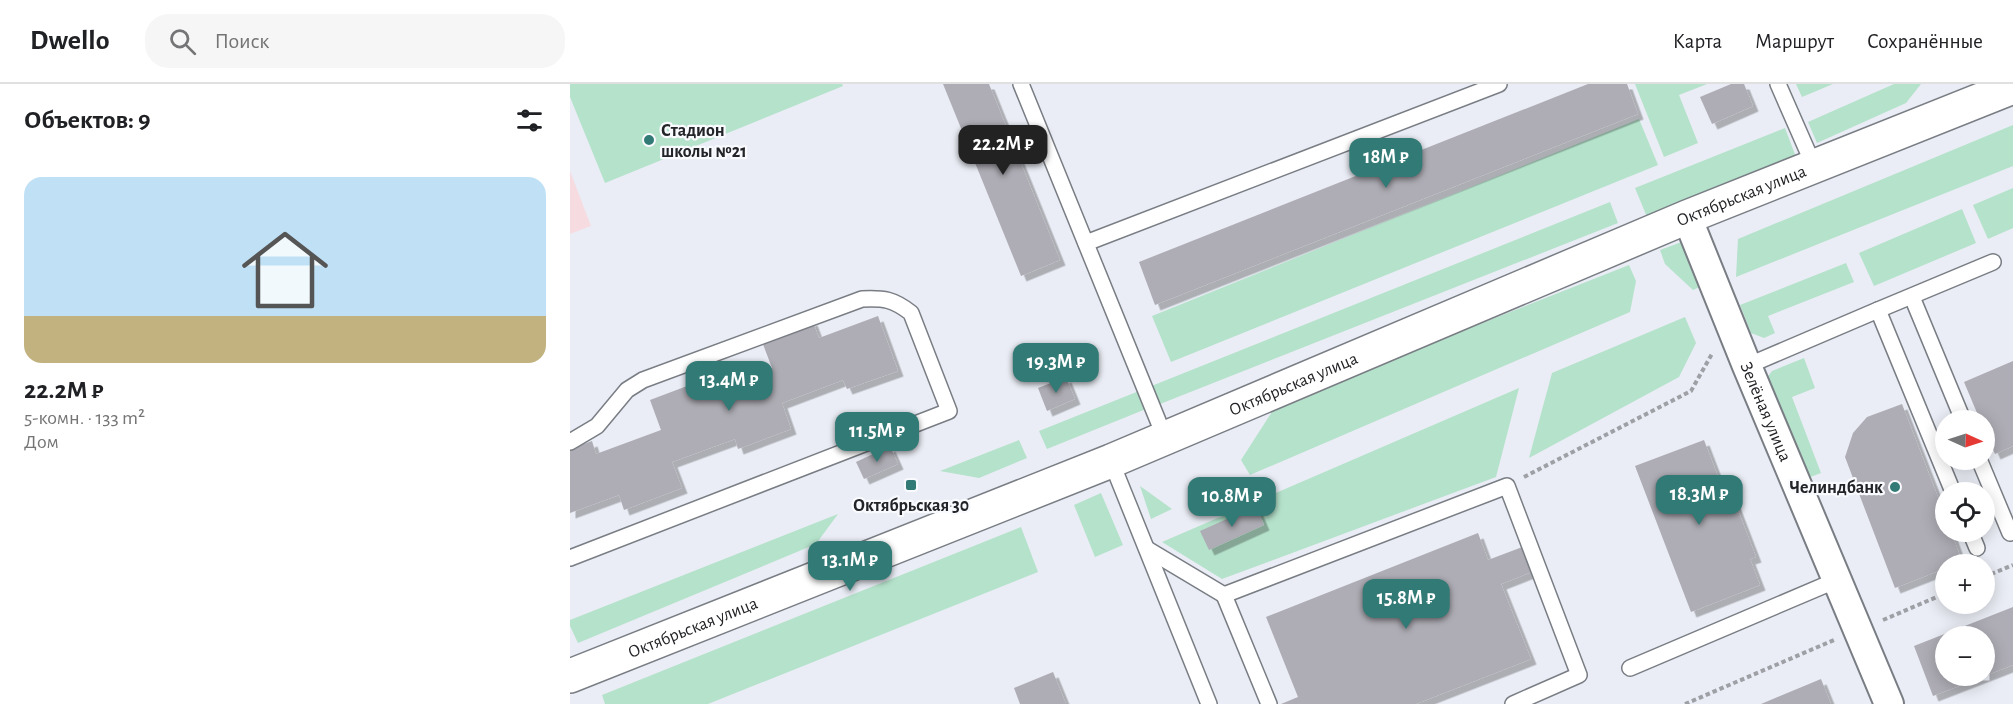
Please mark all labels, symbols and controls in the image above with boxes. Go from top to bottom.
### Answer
search box [145,14,565,68]
icon: search [166,25,199,58]
text: Dwello [30,27,109,55]
text: Поиск [214,30,269,52]
text: Карта [1673,31,1722,52]
text: Маршрут [1755,31,1834,52]
text: Сохранённые [1867,31,1983,52]
icon: filters [513,104,546,137]
text: Объектов: 9 [24,107,151,133]
place label: Стадион школы №21 [661,122,747,161]
pin: 22.2M ₽ [948,125,1058,176]
marker: Стадион школы №21 [642,133,656,147]
text: 22.2M ₽ [972,134,1034,154]
pin: 18M ₽ [1344,138,1428,189]
text: 18M ₽ [1363,147,1409,167]
street label: Октябрьская улица [1674,162,1809,230]
icon: home [231,216,339,324]
pin: 19.3M ₽ [1001,343,1111,394]
street label: Октябрьская улица [1227,350,1361,420]
text: 19.3M ₽ [1027,352,1085,372]
street label: Зелёная улица [1736,359,1794,464]
pin: 13.4M ₽ [674,361,784,412]
text: 13.4M ₽ [700,370,758,390]
text: 22.2M ₽ [24,377,104,403]
text: 5-комн. · 133 m² [24,408,145,428]
north arrow [1935,410,1995,470]
map controls [1935,410,1995,686]
pin: 11.5M ₽ [822,412,932,463]
text: 11.5M ₽ [849,421,905,441]
text: Дом [24,432,59,452]
pin: 18.3M ₽ [1644,475,1754,526]
pin: 10.8M ₽ [1177,477,1287,528]
marker: Октябрьская 30 [904,478,918,492]
place label: Челиндбанк [1789,479,1883,497]
marker: Челиндбанк [1888,480,1902,494]
button: locate [1935,482,1995,542]
text: 18.3M ₽ [1670,484,1728,504]
text: 10.8M ₽ [1202,486,1262,506]
place label: Октябрьская 30 [853,497,969,515]
pin: 13.1M ₽ [795,541,905,592]
text: 13.1M ₽ [822,550,878,570]
button: + [1935,554,1995,614]
pin: 15.8M ₽ [1351,579,1461,630]
text: 15.8M ₽ [1377,588,1435,608]
street label: Октябрьская улица [626,594,760,662]
button: − [1935,626,1995,686]

